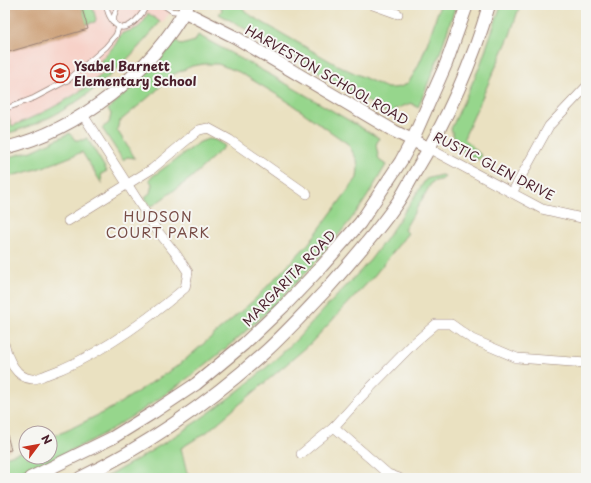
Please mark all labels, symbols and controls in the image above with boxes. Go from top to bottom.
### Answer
street label: HARVESTON SCHOOL ROAD [242,20,413,129]
place label: Ysabel Barnett Elementary School [74,56,196,90]
school or university icon: Ysabel Barnett Elementary School [49,62,71,84]
street label: RUSTIC GLEN DRIVE [430,127,558,204]
district label: HUDSON COURT PARK [106,206,210,243]
street label: MARGARITA ROAD [238,225,340,330]
north arrow [18,425,58,465]
text: N [37,431,57,448]

